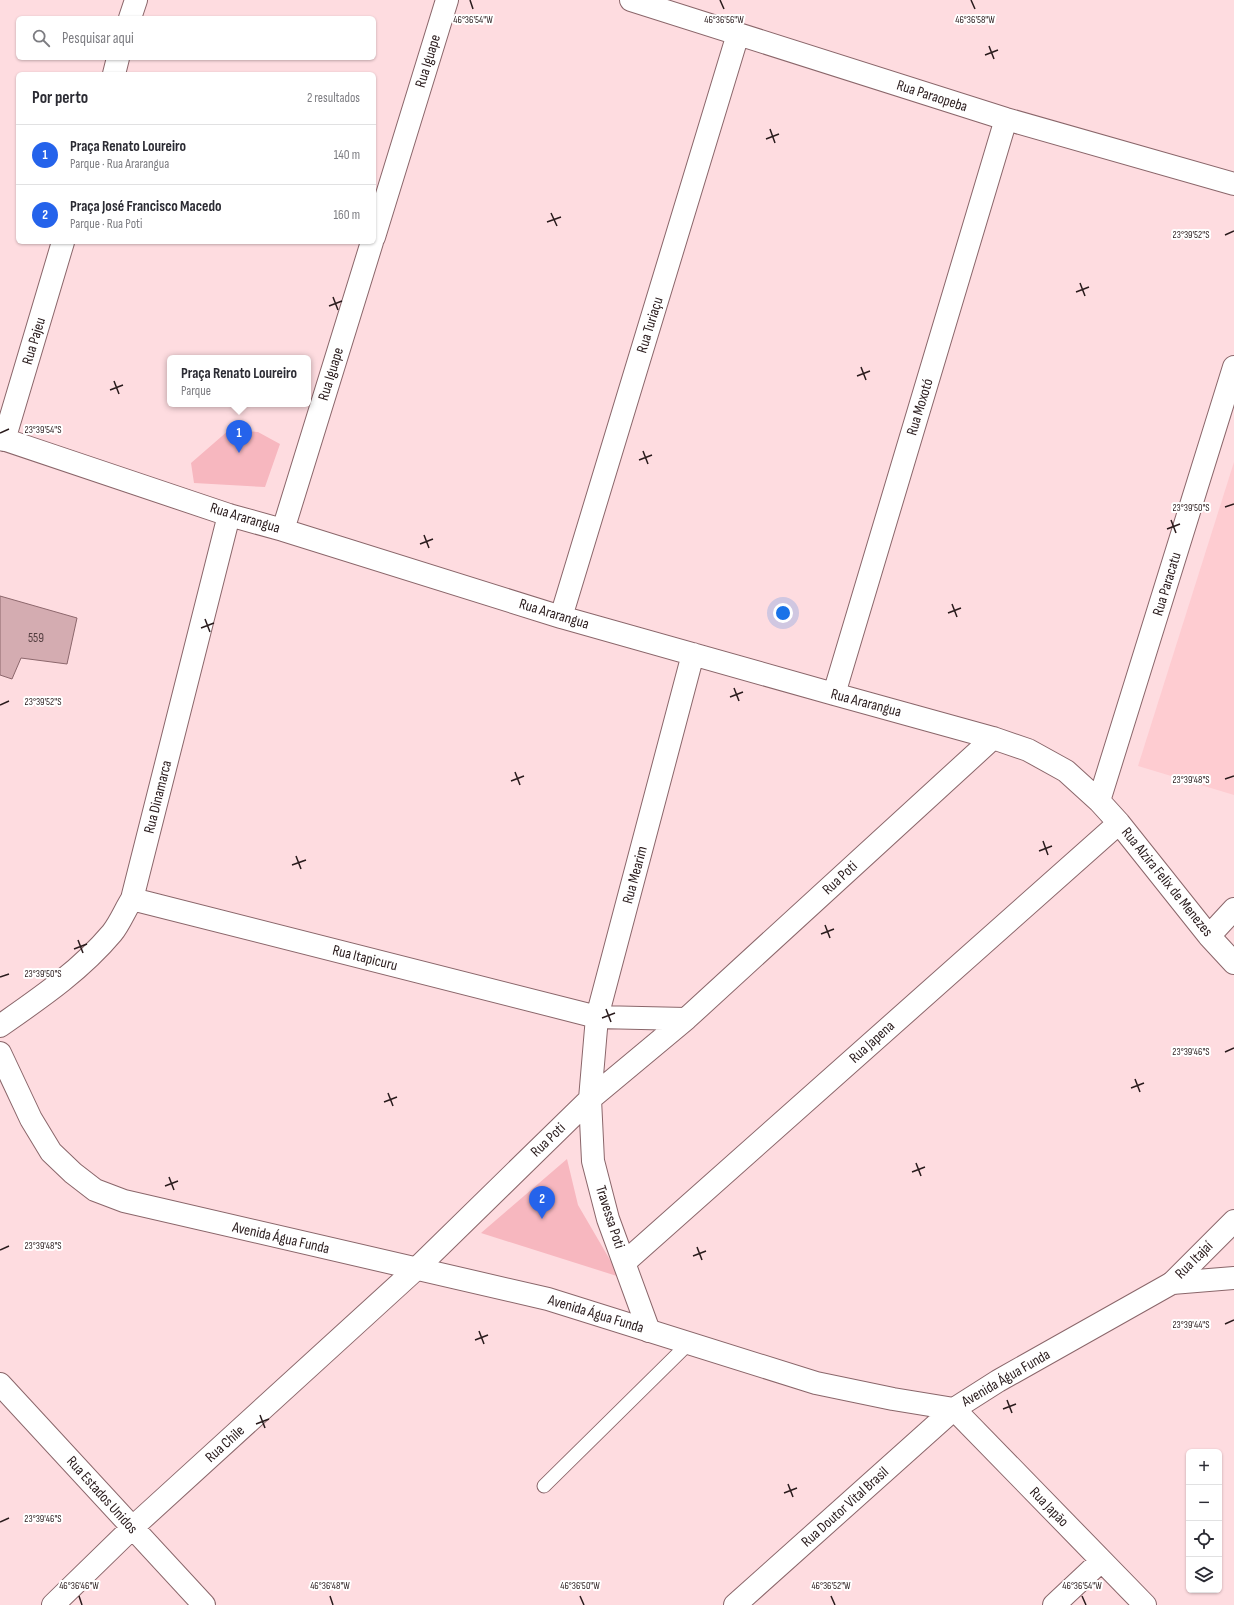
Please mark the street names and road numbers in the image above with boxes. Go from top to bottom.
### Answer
street label: Rua Iguape [411,32,445,90]
street label: Rua Paraopeba [894,76,970,116]
street label: Rua Turiaçu [632,295,668,355]
street label: Rua Pajeu [18,315,50,367]
street label: Rua Iguape [314,345,348,403]
street label: Rua Moxotó [902,376,938,438]
street label: Rua Ararangua [208,498,283,538]
street label: Rua Paracatu [1148,550,1186,618]
street label: Rua Ararangua [517,594,592,634]
street label: Rua Ararangua [829,684,904,722]
street label: Rua Dinamarca [140,758,176,836]
street label: Rua Alzira Felix de Menezes [1117,823,1217,941]
street label: Rua Mearim [618,844,652,906]
street label: Rua Poti [818,857,862,899]
street label: Rua Itapicuru [330,941,400,975]
street label: Rua Japena [845,1017,899,1067]
street label: Rua Poti [527,1119,570,1161]
street label: Travessa Poti [591,1183,629,1251]
street label: Avenida Água Funda [230,1217,332,1258]
street label: Rua Itajaí [1171,1237,1217,1283]
street label: Avenida Água Funda [545,1290,646,1338]
street label: Avenida Água Funda [958,1345,1054,1411]
street label: Rua Chile [201,1421,249,1467]
street label: Rua Estados Unidos [62,1452,142,1538]
street label: Rua Doutor Vital Brasil [797,1463,893,1551]
street label: Rua Japão [1025,1483,1073,1531]

